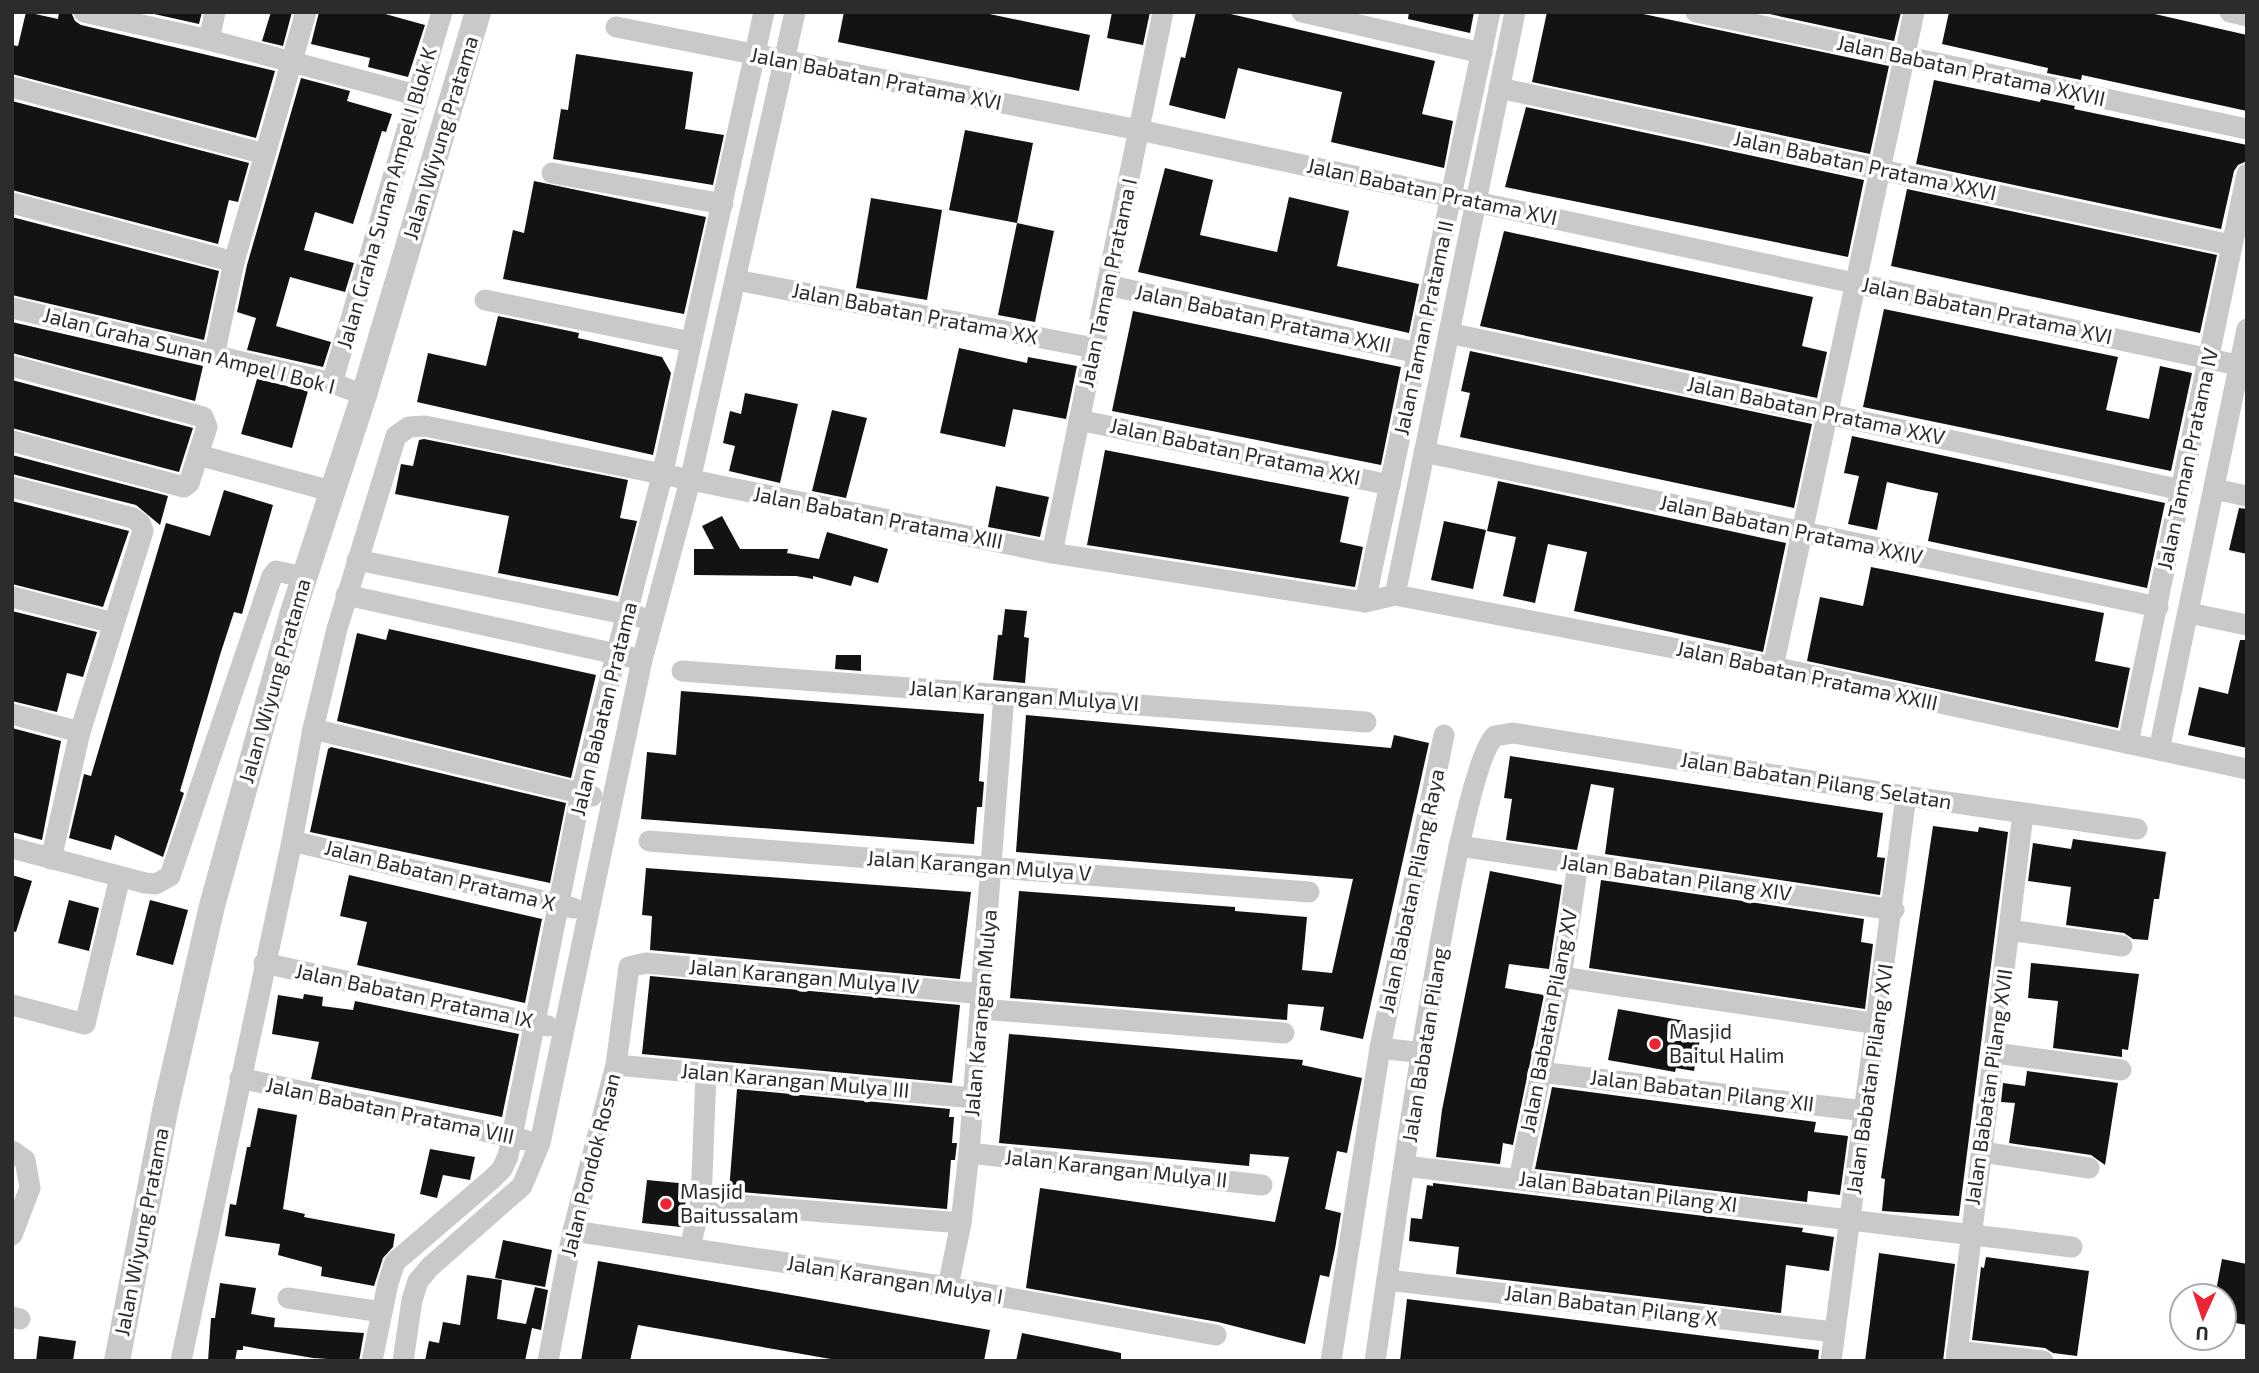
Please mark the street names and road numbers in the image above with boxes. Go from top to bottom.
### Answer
street label: Jalan Babatan Pratama XXVII [1835,29,2108,110]
street label: Jalan Wiyung Pratama [397,33,482,242]
street label: Jalan Babatan Pratama XVI [749,41,1004,114]
street label: Jalan Graha Sunan Ampel I Blok K [330,43,441,351]
street label: Jalan Babatan Pratama XXVI [1732,124,1999,205]
street label: Jalan Babatan Pratama XVI [1305,152,1560,229]
street label: Jalan Taman Pratama I [1072,176,1141,390]
street label: Jalan Taman Pratama II [1388,218,1458,437]
street label: Jalan Babatan Pratama XVI [1860,271,2115,348]
street label: Jalan Babatan Pratama XX [790,276,1040,349]
street label: Jalan Babatan Pratama XXII [1133,278,1393,357]
street label: Jalan Graha Sunan Ampel I Bok I [41,301,338,398]
street label: Jalan Taman Pratama IV [2151,345,2222,572]
street label: Jalan Babatan Pratama XXV [1685,370,1948,449]
street label: Jalan Babatan Pratama XXI [1108,412,1363,489]
street label: Jalan Babatan Pratama XIII [751,480,1005,553]
street label: Jalan Babatan Pratama XXIV [1658,488,1925,569]
street label: Jalan Wiyung Pratama [232,575,315,786]
street label: Jalan Babatan Pratama [564,599,641,818]
street label: Jalan Babatan Pratama XXIII [1674,635,1940,714]
street label: Jalan Karangan Mulya VI [908,674,1140,715]
street label: Jalan Babatan Pilang Selatan [1679,746,1954,813]
street label: Jalan Babatan Pilang Raya [1372,766,1449,1015]
street label: Jalan Babatan Pratama X [322,834,559,915]
street label: Jalan Karangan Mulya V [866,844,1092,885]
street label: Jalan Babatan Pilang XIV [1559,848,1793,905]
street label: Jalan Babatan Pilang XV [1514,907,1582,1135]
street label: Jalan Karangan Mulya [958,908,1001,1118]
street label: Jalan Babatan Pilang [1396,945,1451,1144]
street label: Jalan Karangan Mulya IV [688,953,921,998]
street label: Jalan Babatan Pratama IX [293,957,536,1032]
street label: Jalan Babatan Pilang XVI [1840,962,1897,1196]
street label: Jalan Babatan Pilang XVII [1959,967,2016,1207]
street label: Jalan Karangan Mulya III [680,1057,910,1102]
street label: Jalan Babatan Pilang XII [1589,1063,1816,1116]
street label: Jalan Pondok Rosan [555,1070,624,1259]
street label: Jalan Babatan Pratama VIII [264,1071,517,1148]
street label: Jalan Wiyung Pratama [108,1125,173,1338]
street label: Jalan Karangan Mulya II [1004,1143,1229,1192]
street label: Jalan Babatan Pilang XI [1517,1165,1739,1216]
street label: Jalan Karangan Mulya I [785,1249,1005,1308]
street label: Jalan Babatan Pilang X [1503,1279,1719,1330]

